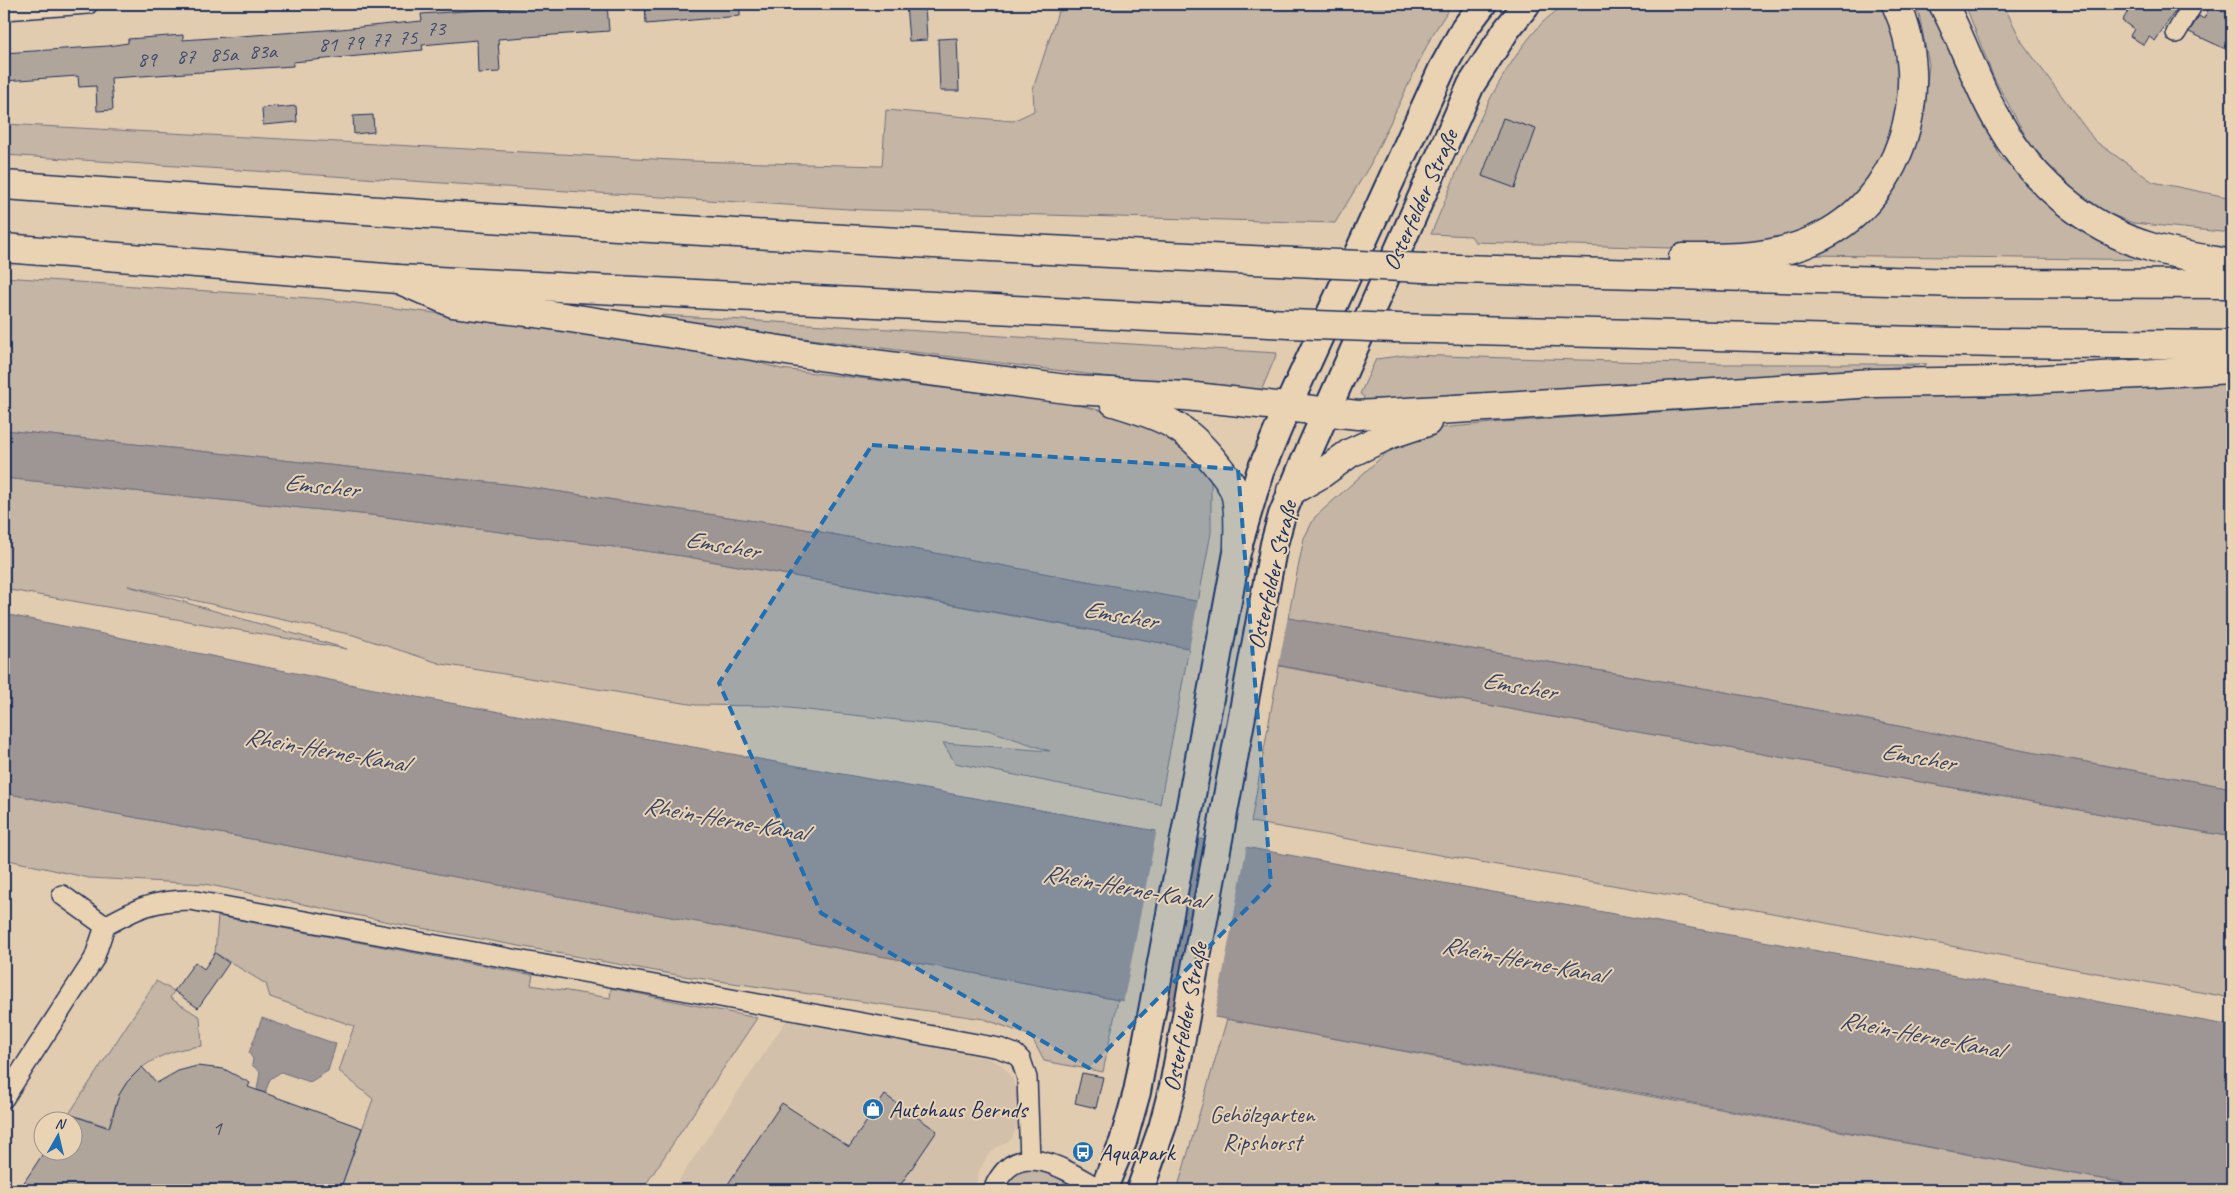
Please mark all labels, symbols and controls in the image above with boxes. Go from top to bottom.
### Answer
house number: 73 [427,15,447,41]
house number: 75 [399,24,419,50]
house number: 77 [372,26,392,52]
house number: 79 [345,29,365,55]
house number: 81 [319,31,339,57]
house number: 83a [249,38,279,64]
house number: 85a [210,41,240,67]
house number: 87 [177,43,197,69]
house number: 89 [138,46,158,72]
street label: Osterfelder Straße [1376,123,1465,275]
water label: Emscher [283,466,363,506]
street label: Osterfelder Straße [1240,496,1304,652]
water label: Emscher [683,523,765,568]
water label: Emscher [1081,593,1163,638]
water label: Emscher [1480,664,1562,709]
water label: Rhein-Herne-Kanal [243,720,417,781]
water label: Emscher [1879,735,1961,780]
water label: Rhein-Herne-Kanal [642,789,816,850]
water label: Rhein-Herne-Kanal [1041,857,1215,918]
water label: Rhein-Herne-Kanal [1440,929,1614,993]
street label: Osterfelder Straße [1156,938,1215,1094]
water label: Rhein-Herne-Kanal [1838,1004,2012,1068]
place label: Autohaus Bernds [889,1094,1030,1124]
shop icon: Autohaus Bernds [861,1097,885,1121]
park label: Gehölzgarten Ripshorst [1210,1099,1316,1157]
north arrow [32,1112,82,1162]
text: N [54,1115,68,1133]
house number: 1 [212,1115,223,1141]
place label: Aquapark [1099,1137,1177,1167]
bus stop icon: Aquapark [1071,1140,1095,1164]

